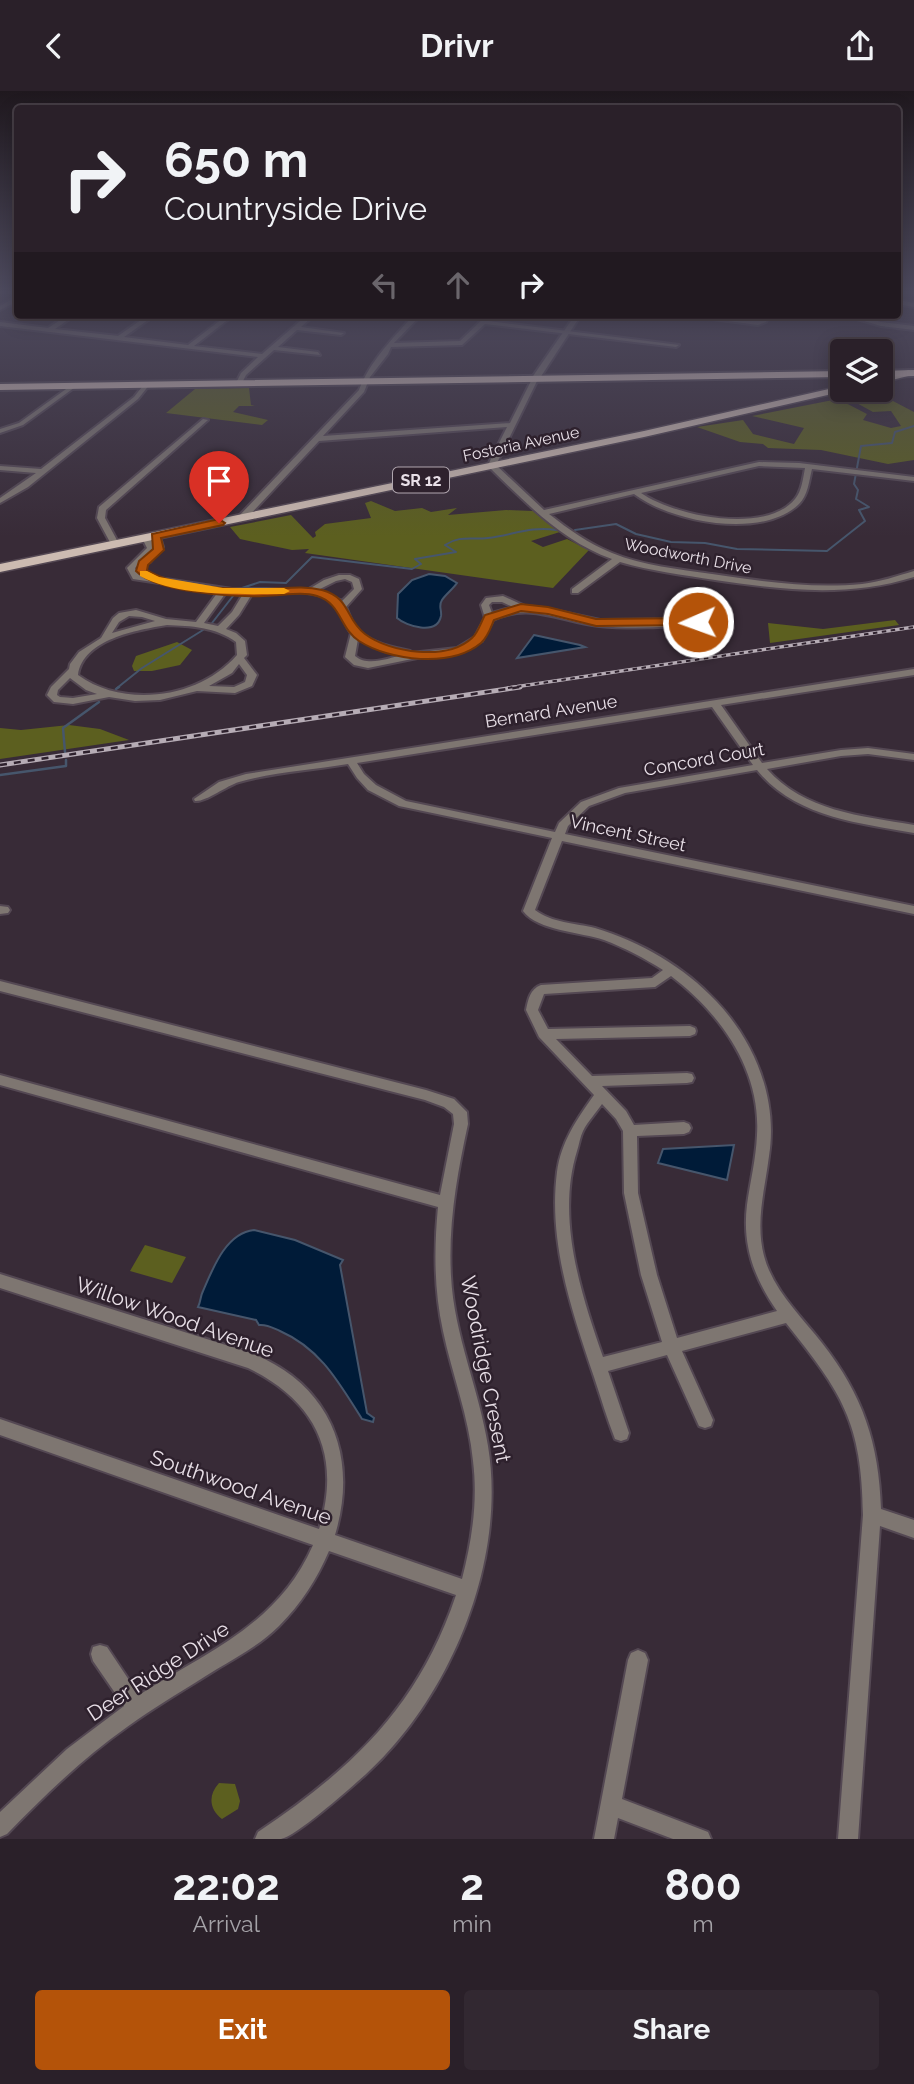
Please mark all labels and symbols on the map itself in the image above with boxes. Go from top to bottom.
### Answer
street label: Fostoria Avenue [461,422,581,466]
pin [189,451,249,523]
road number: SR 12 [393,467,449,493]
street label: Woodworth Drive [623,534,753,578]
position arrow [661,585,735,659]
street label: Bernard Avenue [483,690,619,732]
street label: Concord Court [642,738,766,780]
street label: Vincent Street [568,810,688,856]
street label: Willow Wood Avenue [73,1271,277,1363]
street label: Woodridge Cresent [456,1274,516,1464]
street label: Southwood Avenue [147,1444,335,1530]
street label: Deer Ridge Drive [82,1616,234,1726]

